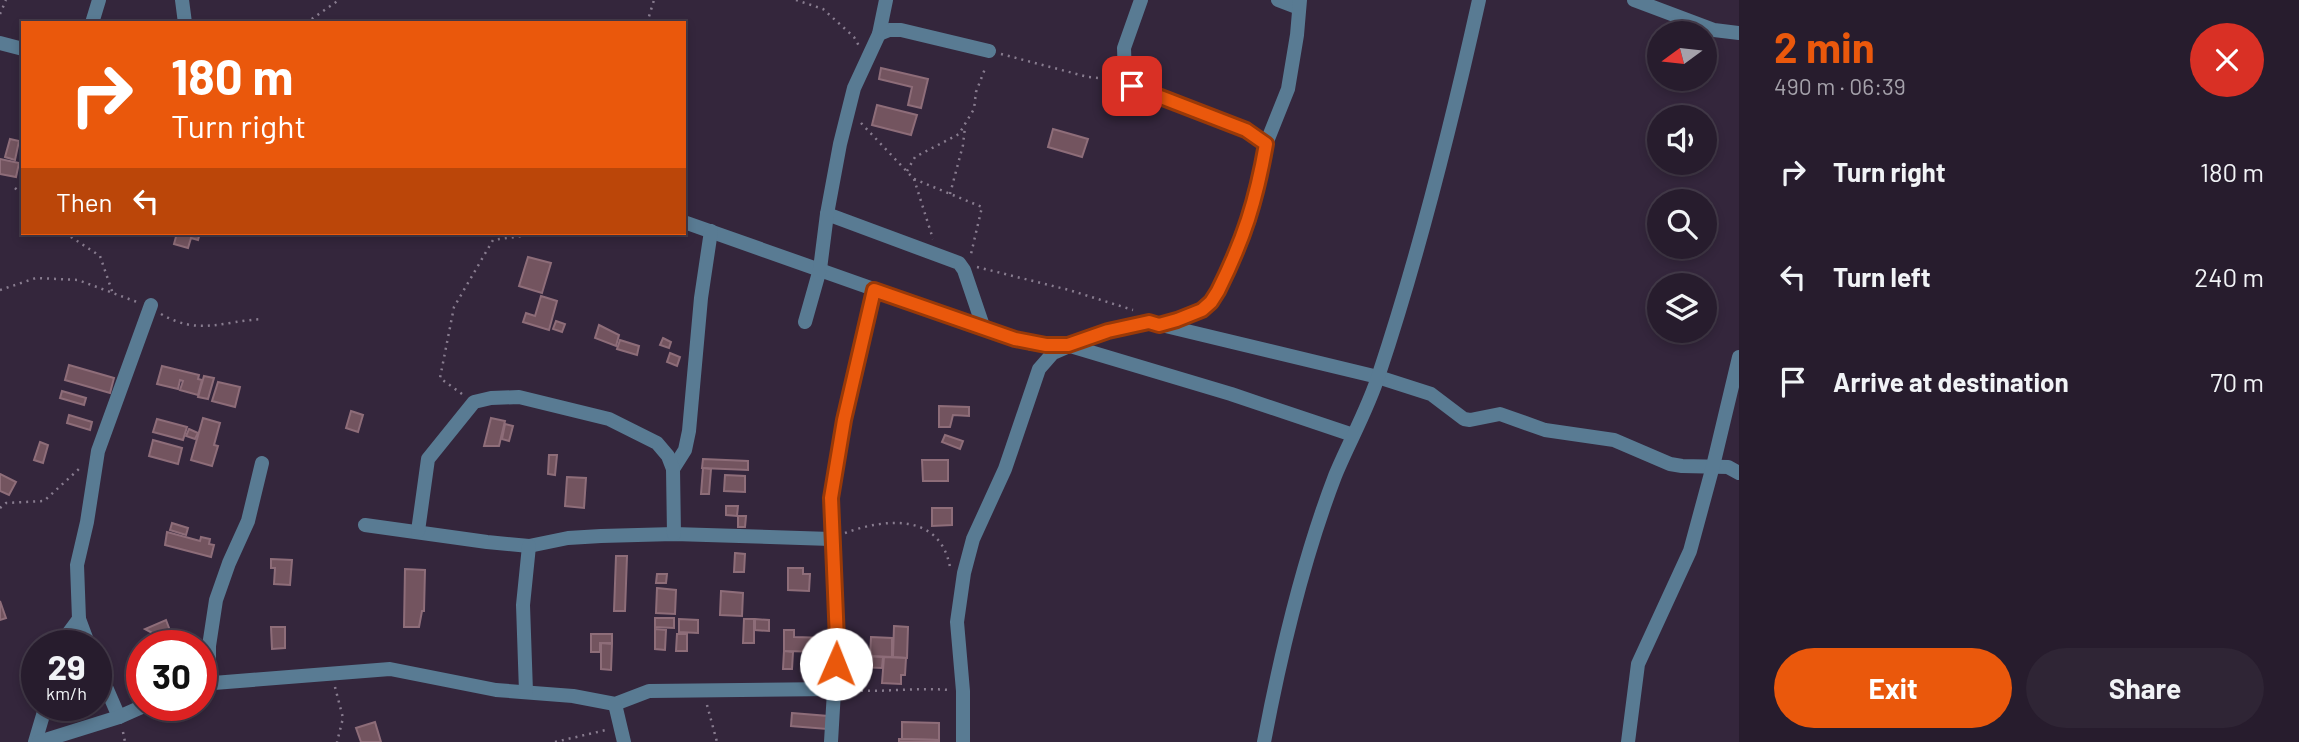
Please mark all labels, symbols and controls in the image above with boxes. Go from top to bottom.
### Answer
north arrow [1647,21,1717,91]
map controls [1647,21,1717,343]
text: 2 min [1774,21,1875,71]
button: close [2190,23,2264,97]
text: 180 m [171,46,294,105]
icon: right [56,49,147,140]
pin [1102,56,1162,116]
icon: arrive [1113,67,1151,105]
text: 490 m · 06:39 [1774,72,1906,100]
button: sound [1647,105,1717,175]
text: Turn right [171,106,306,144]
icon: right [1774,153,1812,191]
text: Turn right [1833,156,1946,187]
text: 180 m [2200,156,2264,187]
icon: left [127,182,165,220]
text: Then [56,186,113,217]
button: search [1647,189,1717,259]
icon: left [1774,258,1812,296]
text: Turn left [1833,261,1931,292]
text: 240 m [2194,261,2264,292]
button: layers [1647,273,1717,343]
icon: arrive [1774,363,1812,401]
text: Arrive at destination [1833,366,2069,397]
text: 70 m [2210,366,2264,397]
position arrow [799,627,873,701]
speed limit sign: 30 [126,630,217,721]
text: 29 [47,645,86,687]
button: Exit [1774,648,2012,728]
button: Share [2026,648,2264,728]
text: km/h [46,682,87,704]

